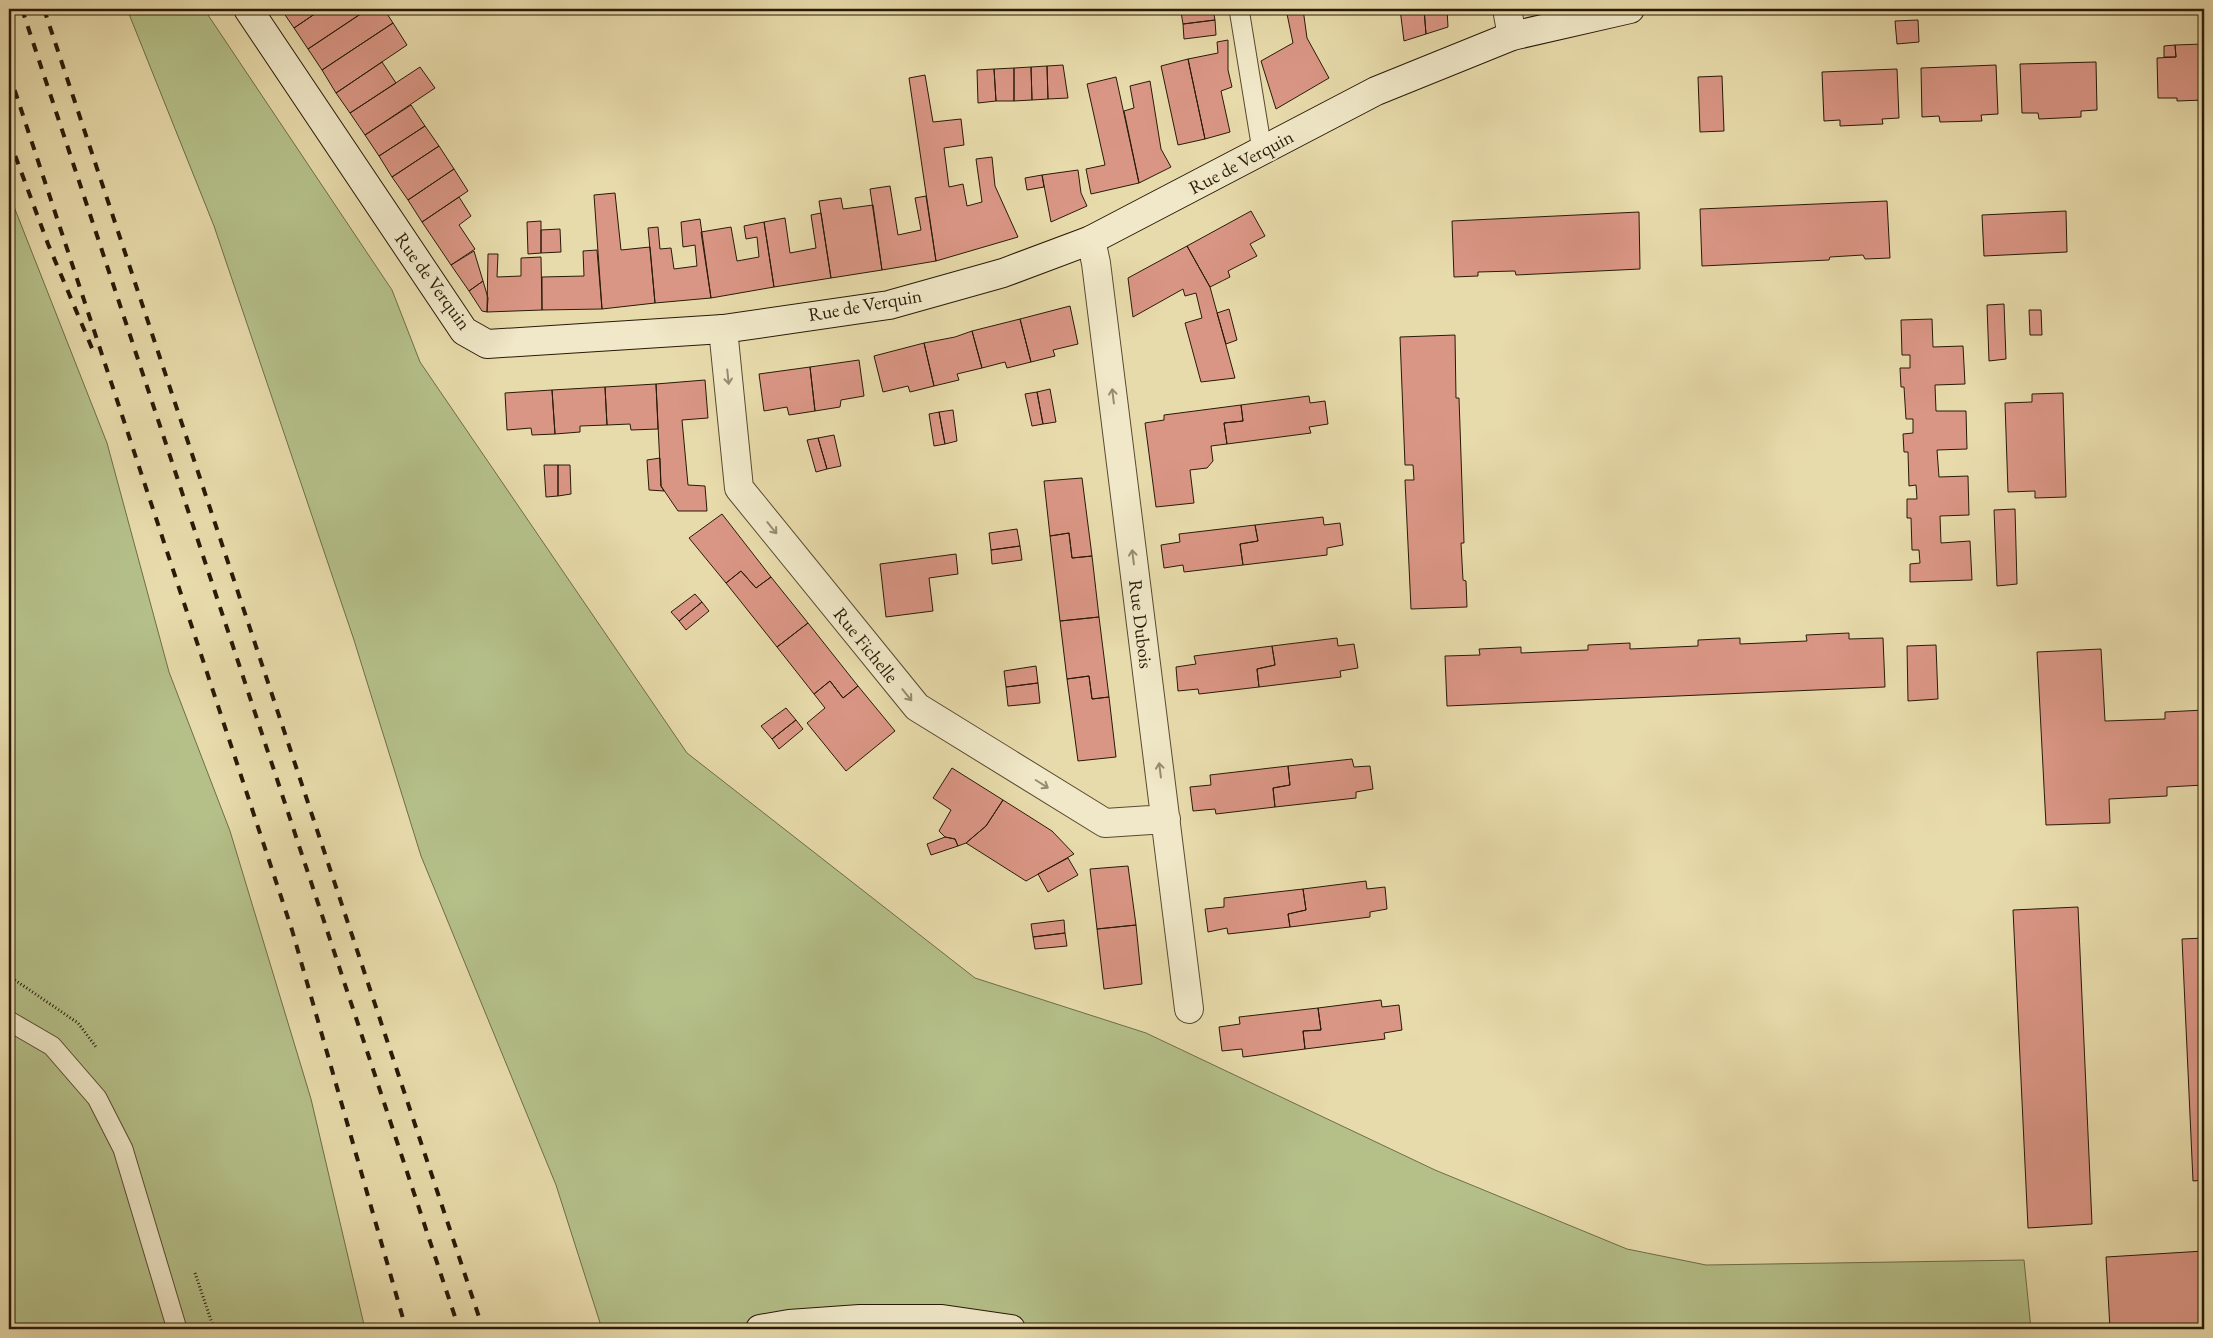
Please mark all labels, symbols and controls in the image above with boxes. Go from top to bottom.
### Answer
street label: Rue de Verquin [1184,124,1298,200]
street label: Rue de Verquin [389,227,477,335]
street label: Rue de Verquin [806,283,924,327]
one-way arrow [723,369,733,385]
one-way arrow [1107,388,1117,404]
one-way arrow [766,521,777,534]
one-way arrow [1128,549,1138,565]
street label: Rue Dubois [1123,578,1159,670]
street label: Rue Fichelle [828,602,904,688]
one-way arrow [902,688,913,701]
one-way arrow [1155,763,1165,779]
one-way arrow [1035,778,1049,789]

